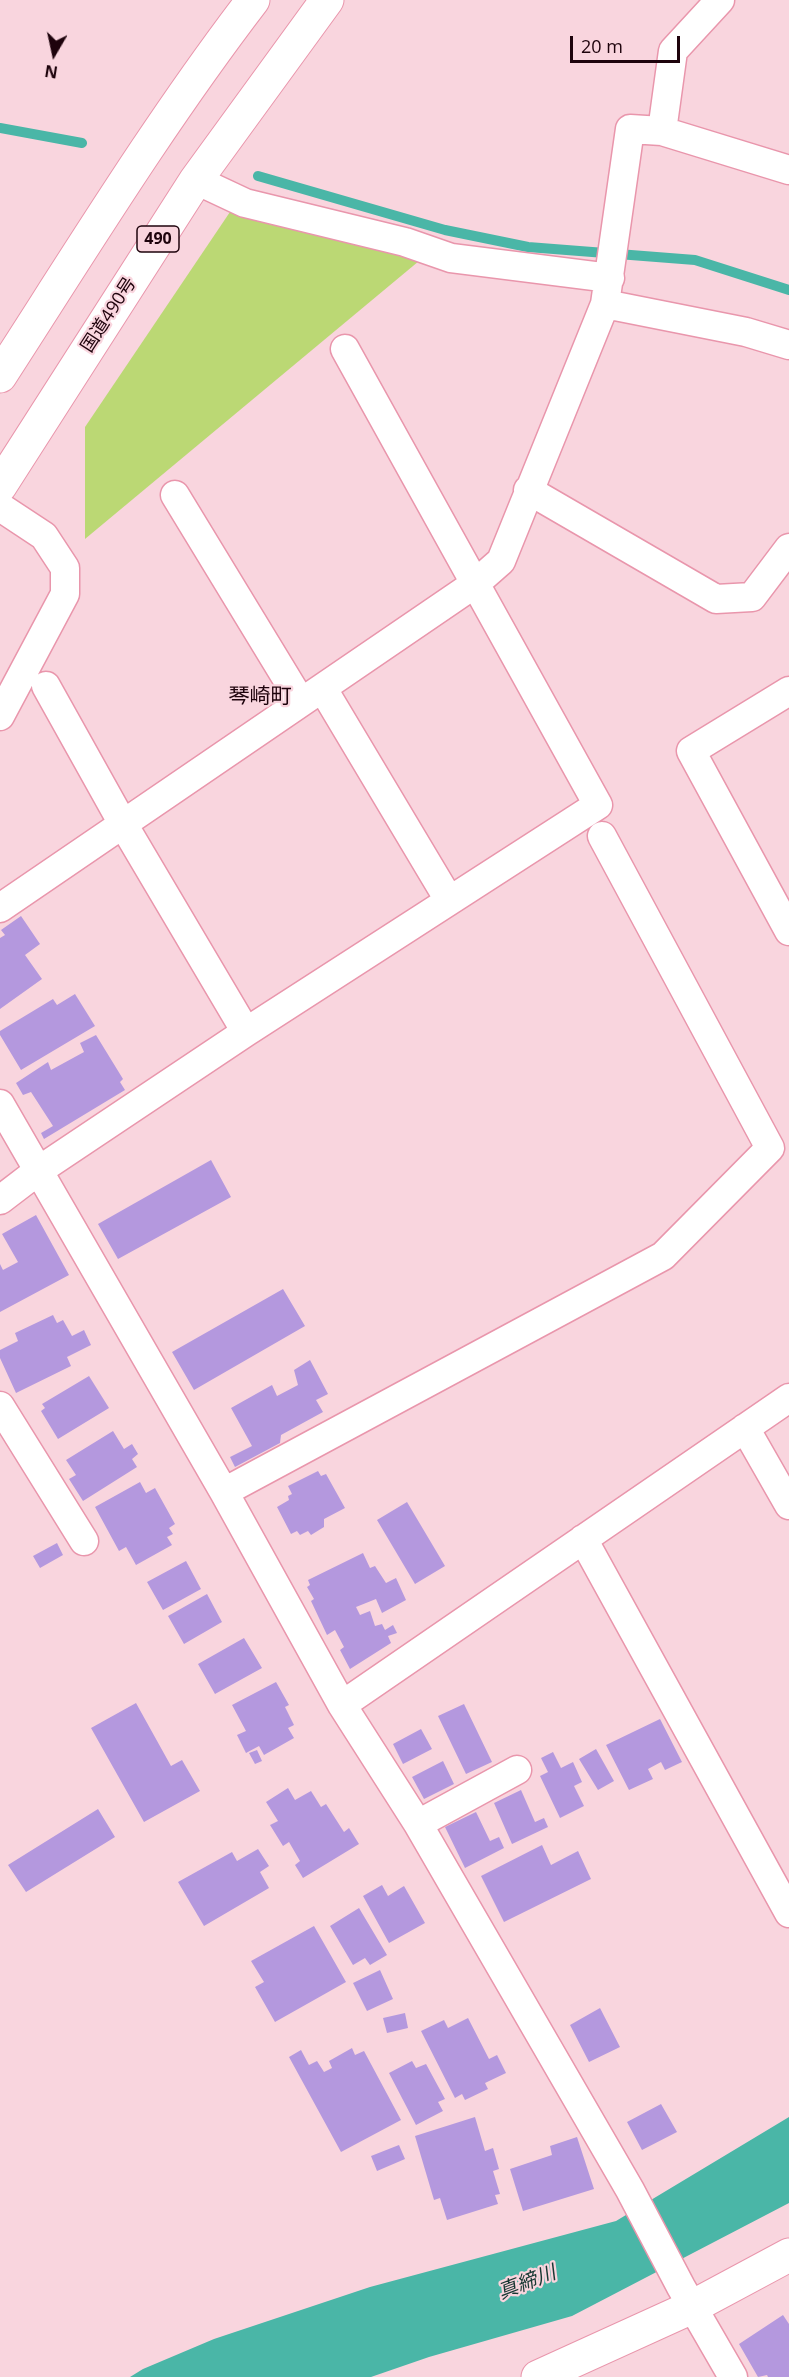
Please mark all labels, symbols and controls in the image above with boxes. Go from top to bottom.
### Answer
north arrow [24,24,84,84]
scale bar [573,24,682,62]
text: 20 m [581,34,623,58]
text: N [43,60,59,84]
road number: 490 [137,226,179,252]
street label: 国道490号 [77,274,141,356]
district label: 琴崎町 [229,684,291,710]
water label: 真締川 [495,2261,559,2305]

